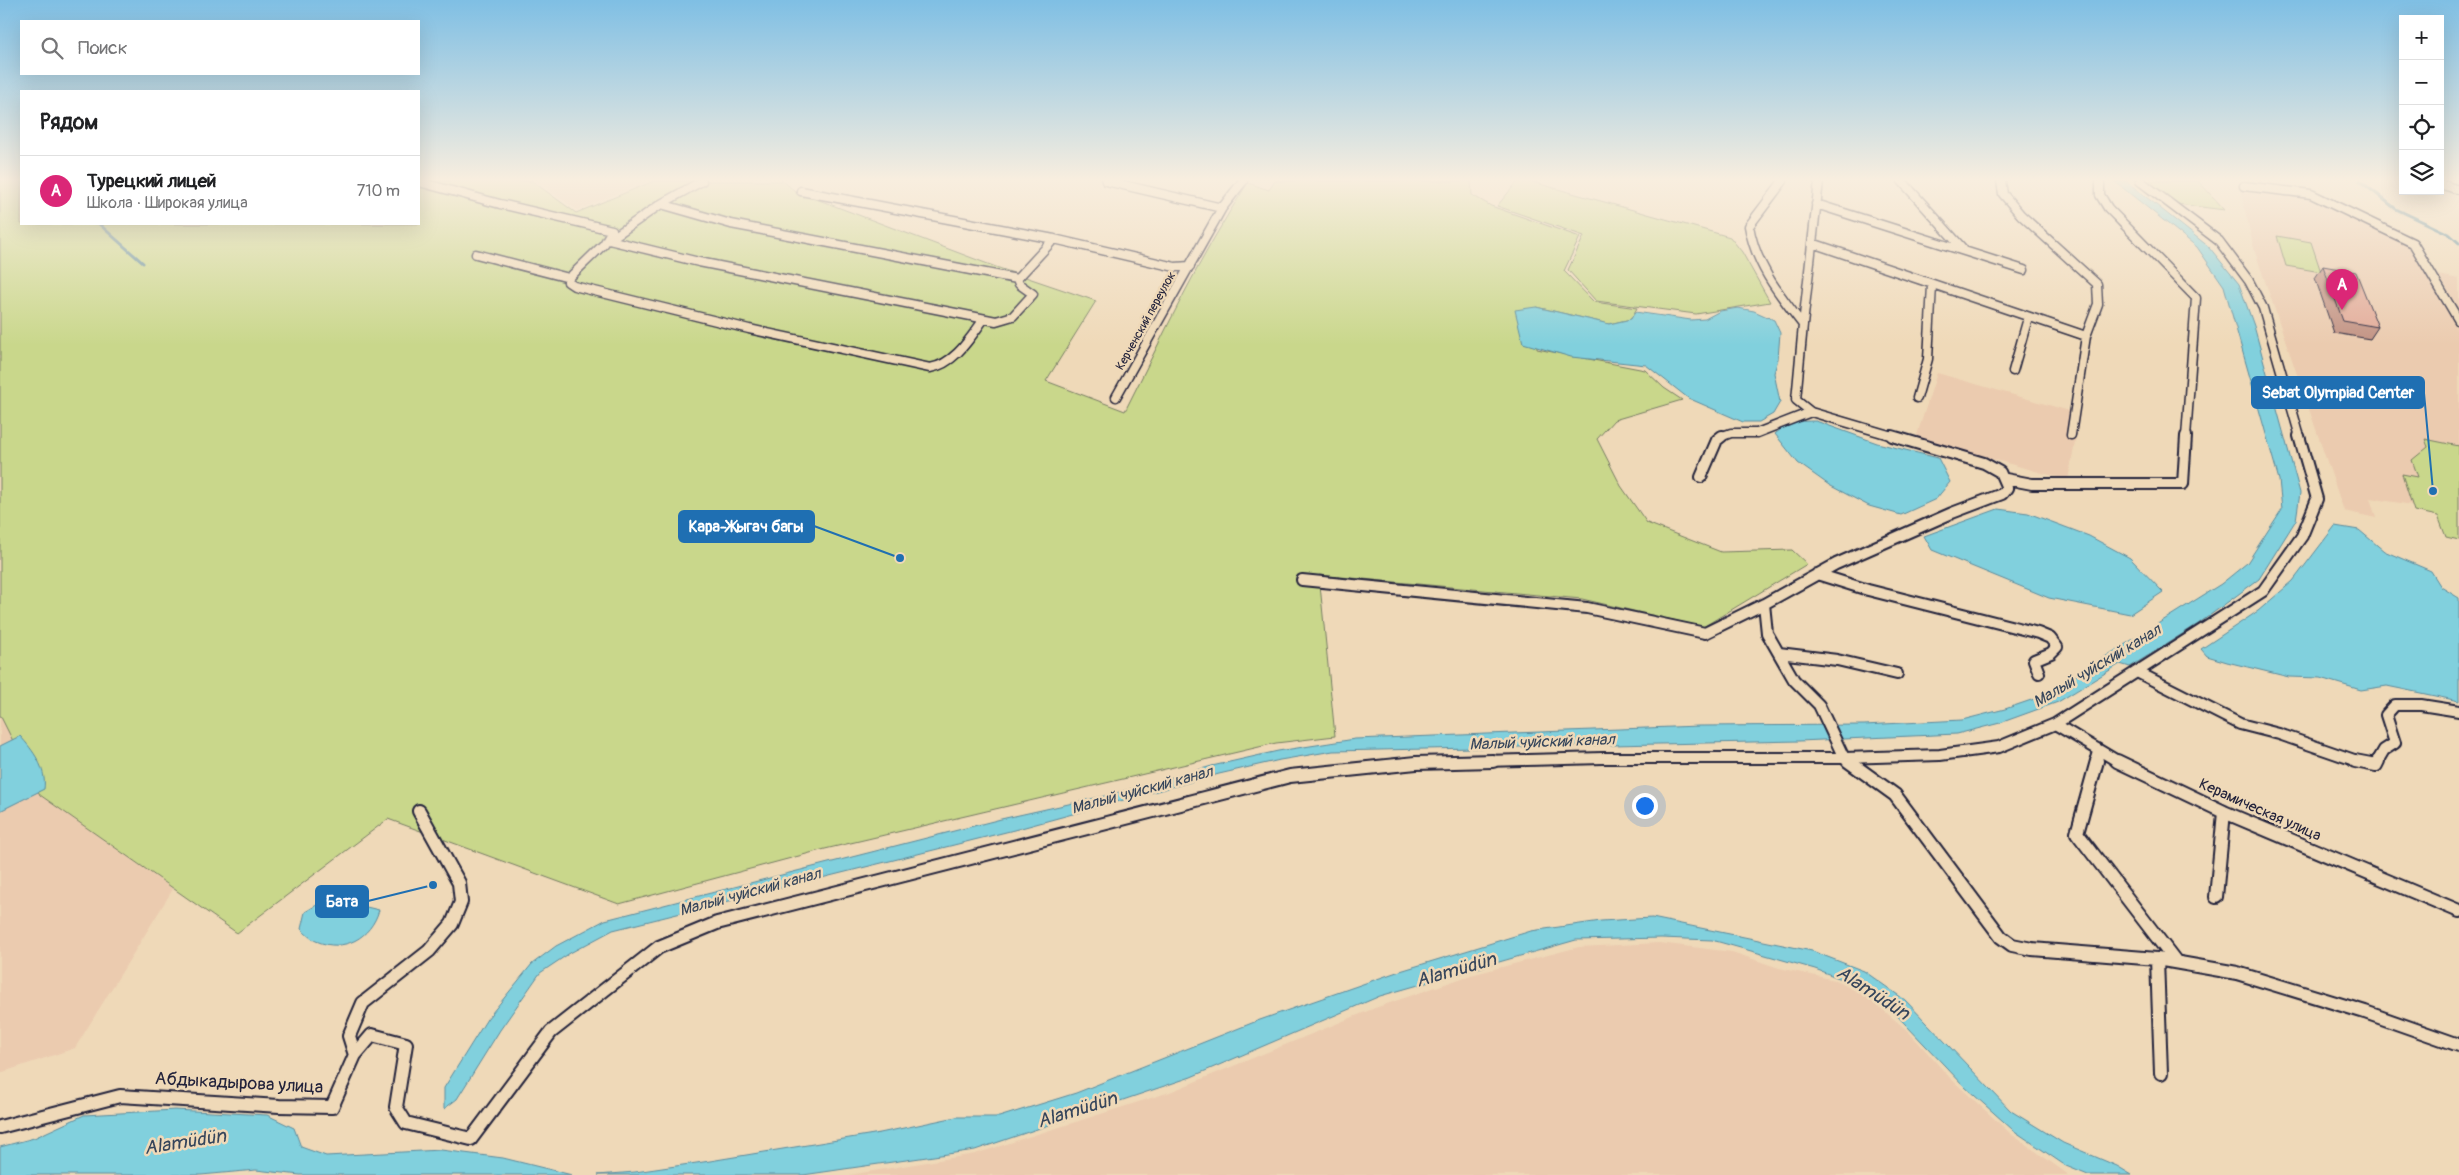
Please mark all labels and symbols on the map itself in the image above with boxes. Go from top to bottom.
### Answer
street label: Керченский переулок [1113,269,1179,373]
pin: A [2326,269,2358,310]
callout: Sebat Olympiad Center [2252,377,2424,408]
text: Sebat Olympiad Center [2262,383,2415,403]
callout: Кара-Жыгач багы [679,511,814,542]
text: Кара-Жыгач багы [688,517,804,537]
water label: Малый чуйский канал [2029,619,2166,712]
water label: Малый чуйский канал [1469,729,1617,755]
water label: Малый чуйский канал [1069,761,1216,819]
street label: Керамическая улица [2196,775,2324,845]
your location [1632,793,1658,819]
water label: Малый чуйский канал [677,863,824,921]
callout: Бата [316,886,368,917]
text: Бата [326,892,359,912]
water label: Alamüdün [1413,947,1500,993]
water label: Alamüdün [1832,961,1915,1026]
street label: Абдыкадырова улица [154,1067,324,1099]
water label: Alamüdün [1034,1086,1121,1134]
water label: Alamüdün [142,1124,229,1160]

